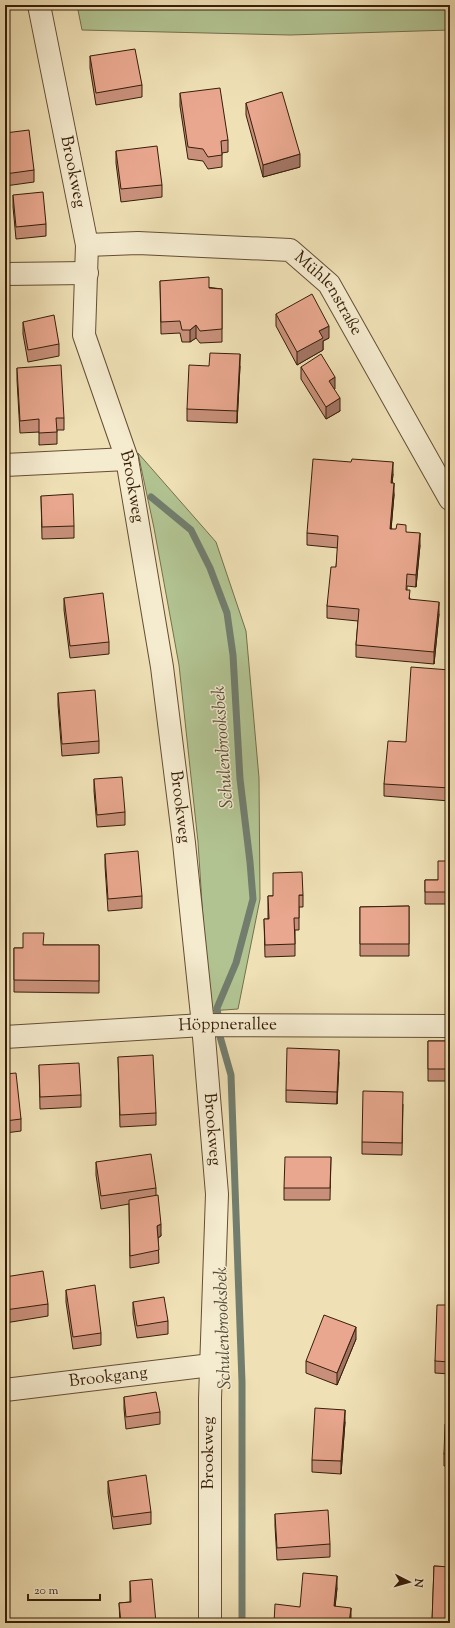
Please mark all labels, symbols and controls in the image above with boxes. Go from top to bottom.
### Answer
street label: Brookweg [53,134,91,210]
street label: Mühlenstraße [288,246,368,340]
street label: Brookweg [113,447,150,525]
water label: Schulenbrooksbek [207,685,241,809]
street label: Brookweg [163,769,196,845]
street label: Höppnerallee [178,1013,277,1038]
street label: Brookweg [197,1092,227,1167]
water label: Schulenbrooksbek [209,1266,239,1390]
street label: Brookgang [68,1361,149,1394]
street label: Brookweg [197,1417,221,1489]
north arrow [389,1562,429,1602]
scale bar [28,1576,100,1602]
text: N [410,1577,426,1588]
text: 20 m [34,1582,59,1600]

